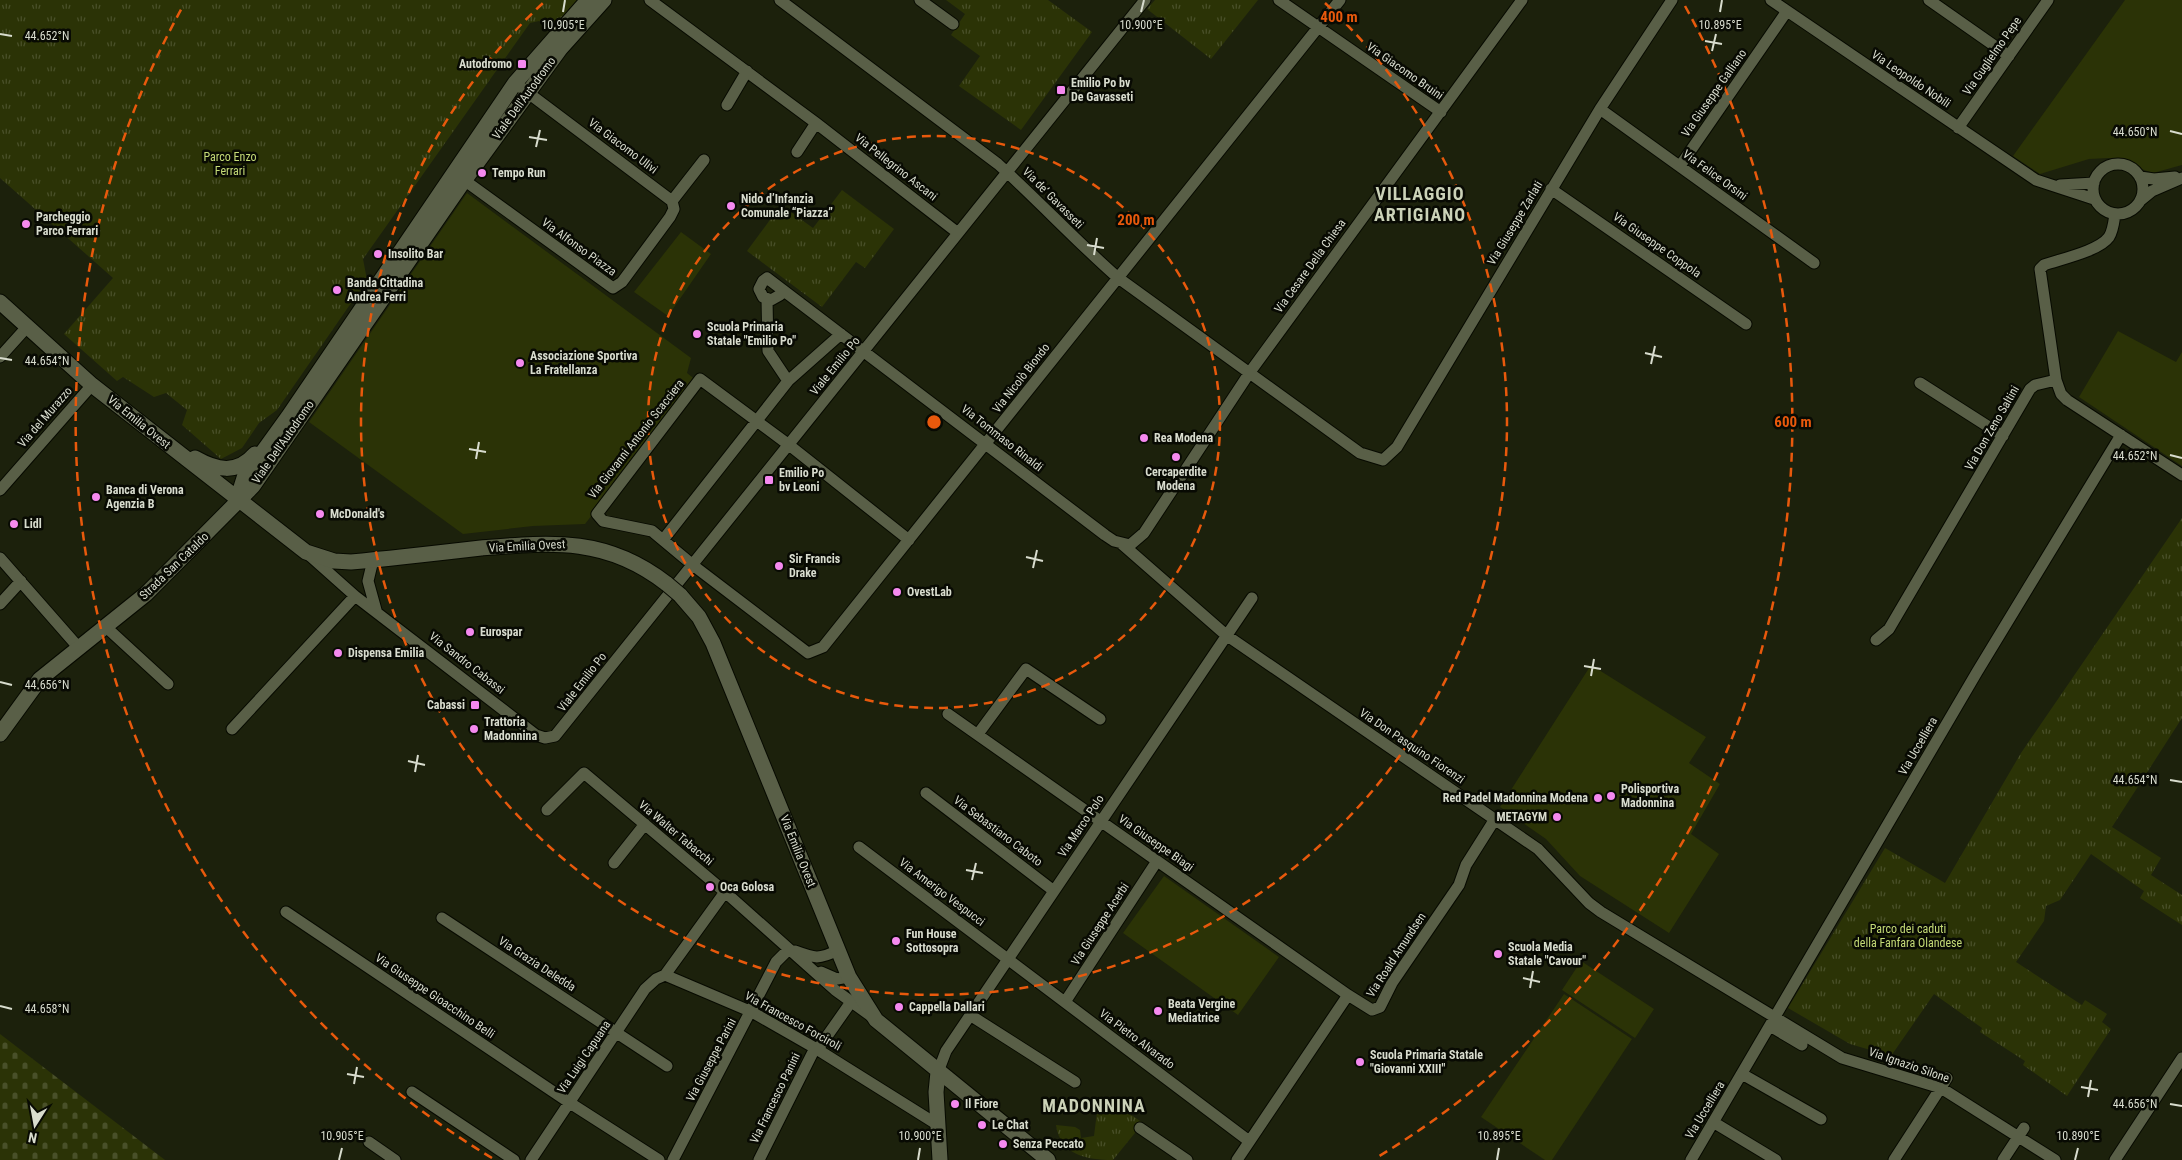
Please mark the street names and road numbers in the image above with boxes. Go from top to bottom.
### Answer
street label: Via Guglielmo Pepe [1960,14,2024,98]
street label: Via Giacomo Bruini [1364,39,1446,103]
street label: Via Giuseppe Galliano [1679,47,1749,139]
street label: Via Leopoldo Nobili [1869,47,1953,111]
street label: Viale Dell'Autodromo [489,54,559,142]
street label: Via Giacomo Ulivi [586,115,660,177]
street label: Via Pellegrino Ascani [852,131,940,203]
street label: Via Felice Orsini [1680,147,1750,203]
street label: Via de’ Gavasseti [1020,165,1086,231]
street label: Via Giuseppe Zarlati [1484,178,1546,268]
street label: Via Giuseppe Coppola [1610,209,1704,281]
street label: Via Alfonso Piazza [539,215,619,279]
street label: Via Cesare Della Chiesa [1271,216,1349,316]
street label: Viale Emilio Po [807,334,863,398]
street label: Via Nicolò Biondo [990,340,1052,416]
street label: Via Giovanni Antonio Scacciera [585,376,687,501]
street label: Via Don Zeno Saltini [1962,383,2022,473]
street label: Via del Murazzo [15,384,75,450]
street label: Via Emilia Ovest [105,392,174,452]
street label: Viale Dell'Autodromo [249,398,317,486]
street label: Via Tommaso Rinaldi [958,402,1046,474]
street label: Strada San Cataldo [137,530,211,602]
street label: Via Emilia Ovest [488,537,566,555]
street label: Via Sandro Cabassi [426,629,508,697]
street label: Viale Emilio Po [555,650,609,714]
street label: Via Don Pasquino Fiorenzi [1357,706,1467,786]
street label: Via Uccelliera [1896,714,1940,777]
street label: Via Marco Polo [1055,792,1107,860]
street label: Via Sebastiano Caboto [951,793,1045,869]
street label: Via Walter Tabacchi [636,798,716,868]
street label: Via Giuseppe Biagi [1116,812,1196,874]
street label: Via Emilia Ovest [777,813,819,890]
street label: Via Amerigo Vespucci [896,855,988,929]
street label: Via Giuseppe Acerbi [1068,880,1132,968]
street label: Via Roald Amundsen [1363,910,1429,1000]
street label: Via Grazia Deledda [496,934,578,994]
street label: Via Giuseppe Gioacchino Belli [373,951,497,1041]
street label: Via Francesco Forciroli [742,989,844,1053]
street label: Via Pietro Alvarado [1097,1006,1177,1072]
street label: Via Giuseppe Parini [683,1016,739,1104]
street label: Via Luigi Capuana [554,1018,614,1096]
street label: Via Ignazio Silone [1867,1045,1952,1085]
street label: Via Francesco Panini [747,1050,803,1146]
street label: Via Uccelliera [1682,1079,1728,1141]

